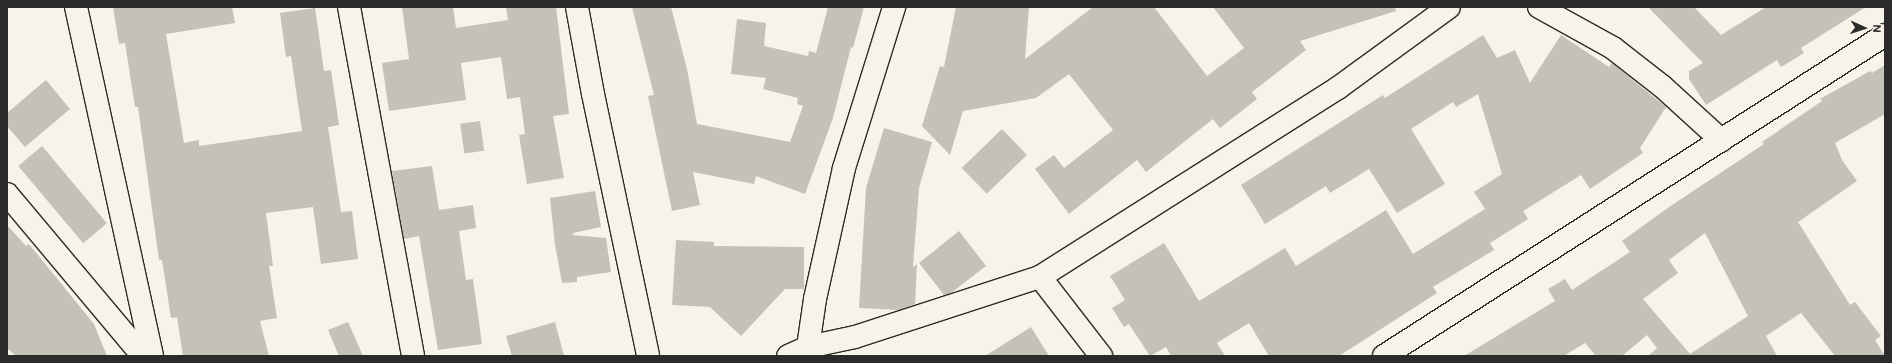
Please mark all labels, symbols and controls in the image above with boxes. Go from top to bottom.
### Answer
north arrow [1844,8,1884,48]
text: N [1870,24,1883,33]

